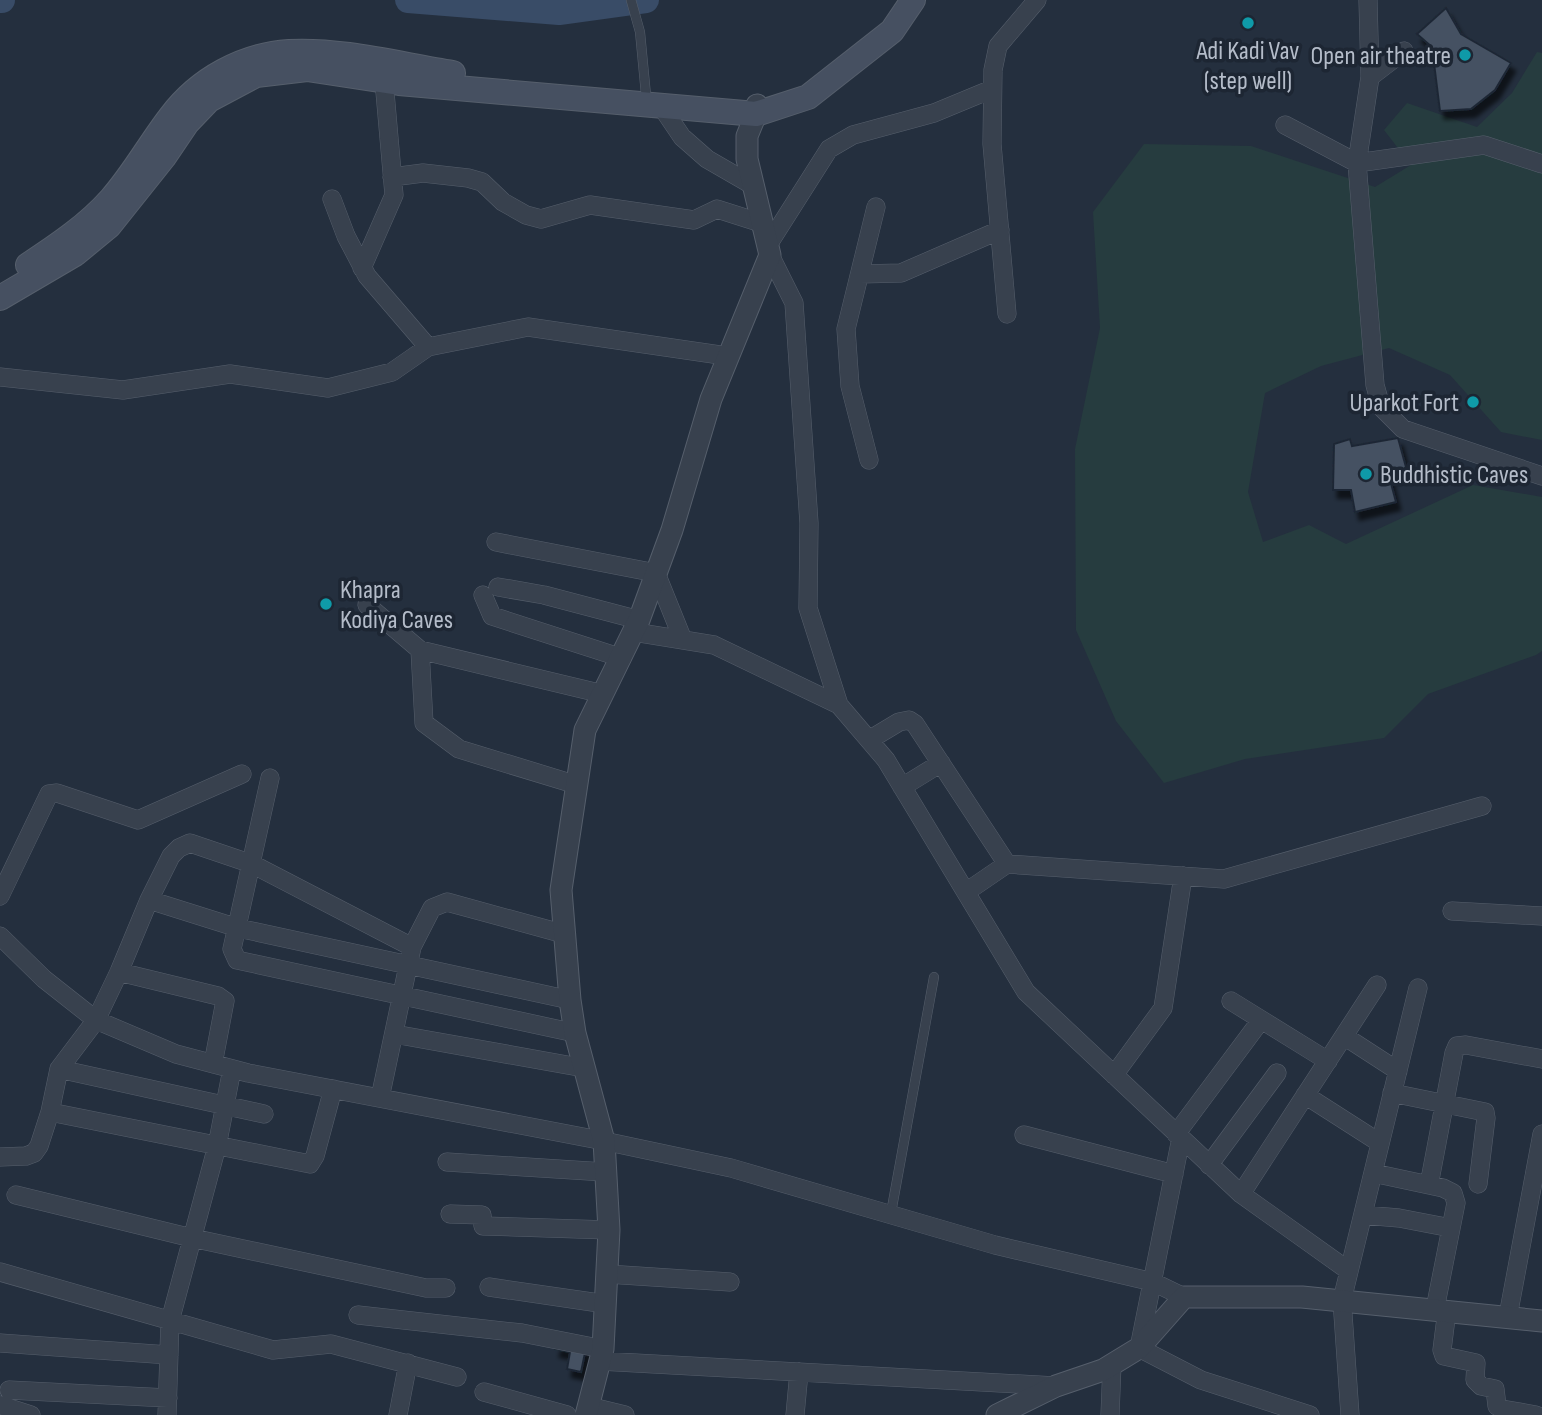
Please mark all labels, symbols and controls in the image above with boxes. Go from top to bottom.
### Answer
marker: Adi Kadi Vav (step well) [1240,15,1256,31]
place label: Adi Kadi Vav (step well) [1196,36,1299,97]
place label: Open air theatre [1310,41,1451,72]
marker: Open air theatre [1457,47,1473,63]
place label: Uparkot Fort [1350,388,1459,419]
marker: Uparkot Fort [1465,394,1481,410]
place label: Buddhistic Caves [1380,460,1528,491]
marker: Buddhistic Caves [1358,466,1374,482]
place label: Khapra Kodiya Caves [340,575,453,636]
marker: Khapra Kodiya Caves [318,596,334,612]

